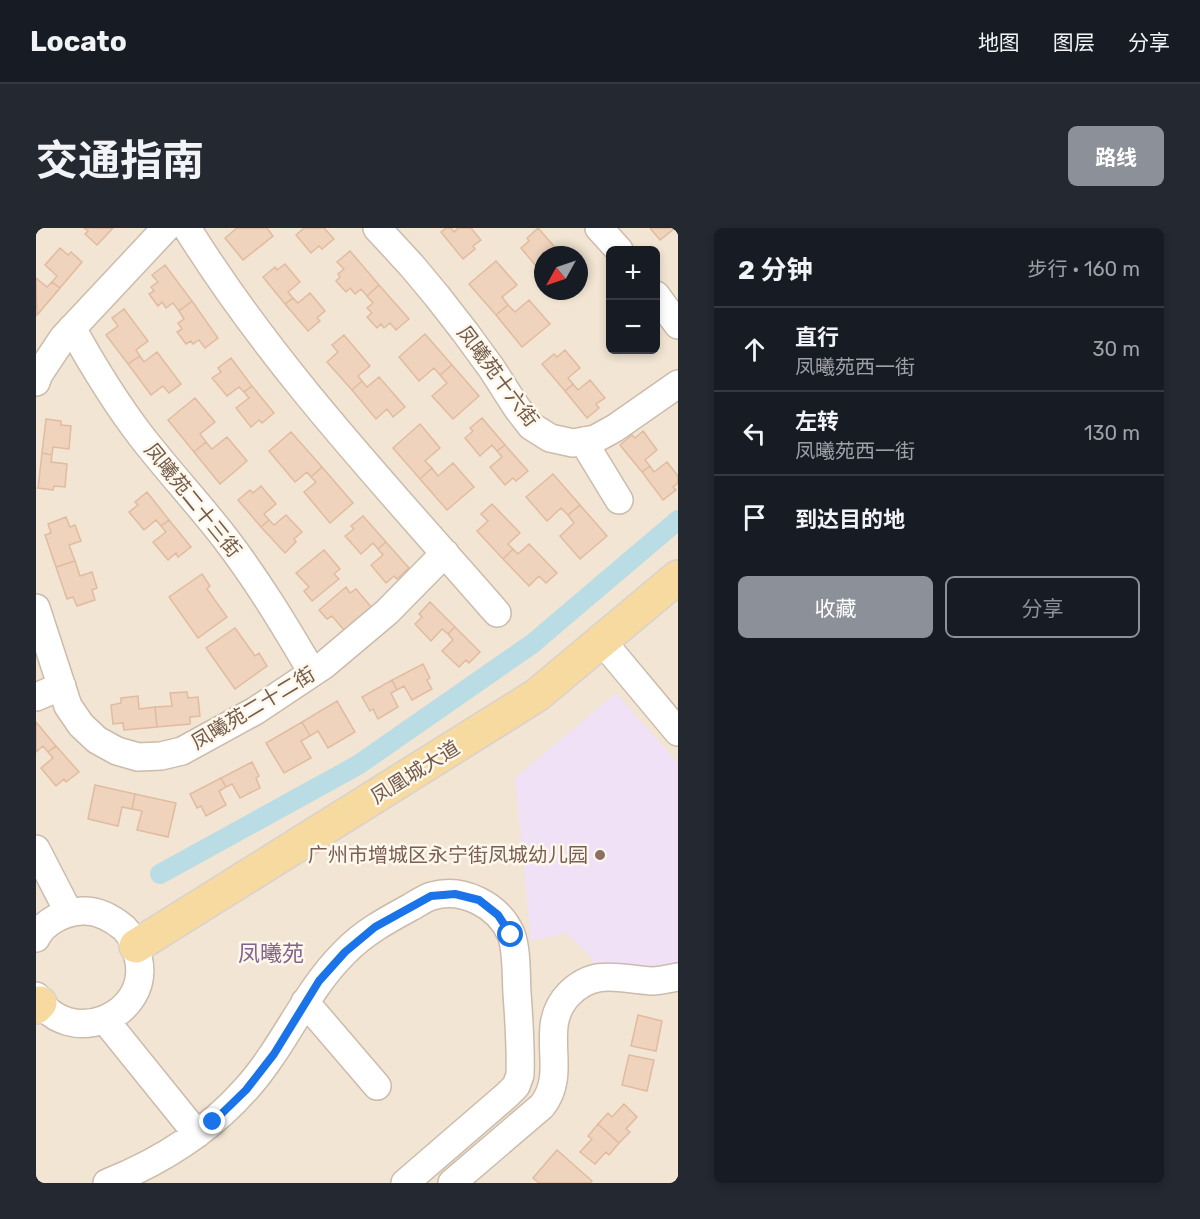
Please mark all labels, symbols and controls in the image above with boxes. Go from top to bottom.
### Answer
text: Locato [30,25,127,58]
text: 地图 [978,30,1020,55]
text: 图层 [1053,30,1095,55]
text: 分享 [1128,30,1170,55]
button: 路线 [1068,126,1164,186]
text: 交通指南 [36,136,204,186]
north arrow [534,246,588,300]
map controls [606,246,660,354]
button: + [606,246,660,300]
text: 2 分钟 [738,255,812,286]
text: 步行 · 160 m [1028,257,1140,281]
button: − [606,300,660,354]
street label: 凤曦苑十六街 [452,321,544,431]
text: 直行 [795,324,839,351]
icon: ahead [738,333,771,366]
text: 30 m [1093,337,1140,361]
text: 凤曦苑西一街 [795,355,915,379]
text: 左转 [795,408,839,435]
icon: left [738,417,771,450]
text: 130 m [1084,421,1140,445]
street label: 凤曦苑二十三街 [140,438,246,562]
text: 凤曦苑西一街 [795,439,915,463]
icon: arrive [738,501,771,534]
text: 到达目的地 [795,506,905,533]
button: 收藏 [738,576,933,638]
button: 分享 [945,576,1140,638]
street label: 凤曦苑二十二街 [187,662,319,754]
street label: 凤凰城大道 [366,735,464,809]
place label: 广州市增城区永宁街凤城幼儿园 [308,843,588,867]
marker: 广州市增城区永宁街凤城幼儿园 [593,848,607,862]
route start [497,921,523,947]
district label: 凤曦苑 [238,940,304,967]
route end [199,1108,225,1134]

